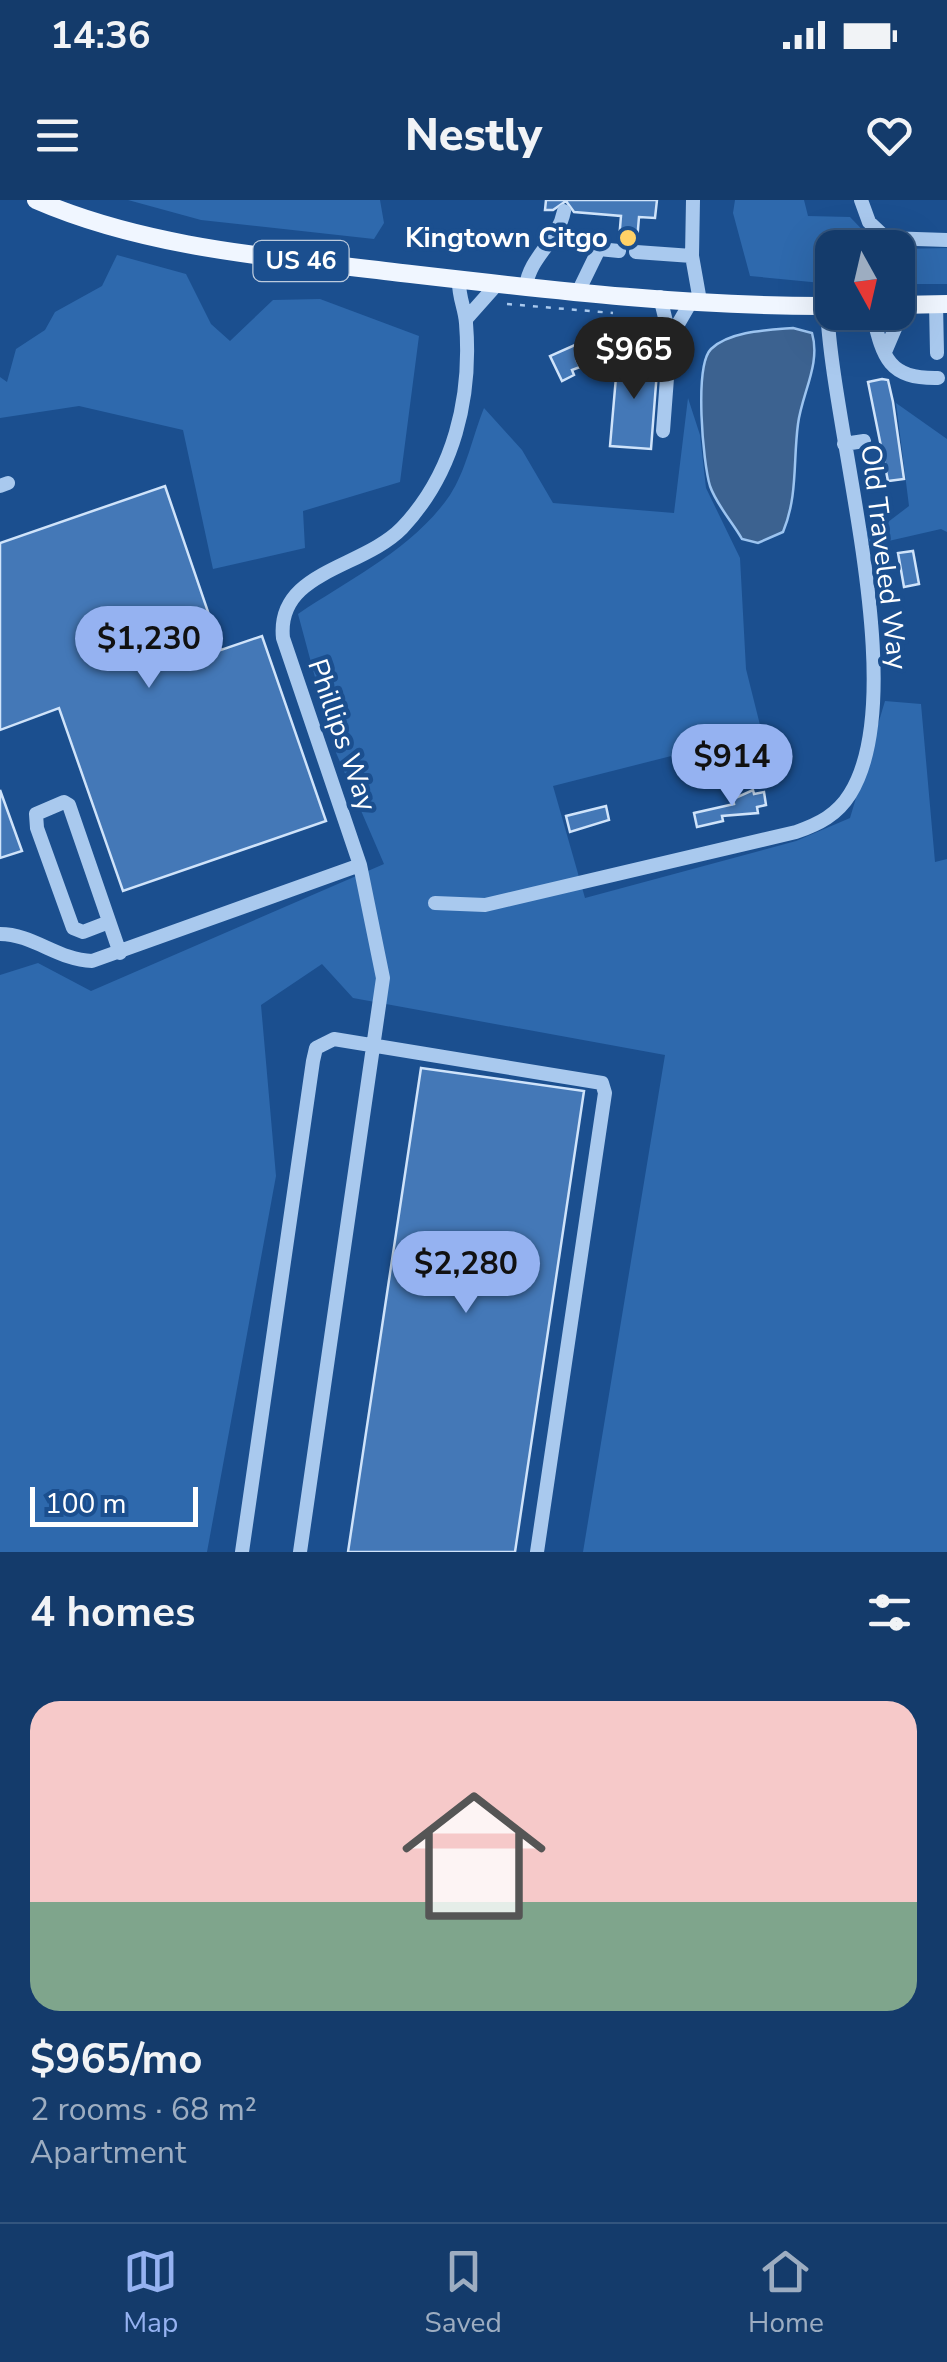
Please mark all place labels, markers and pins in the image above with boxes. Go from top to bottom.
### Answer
place label: Kingtown Citgo [405,219,608,257]
marker: Kingtown Citgo [617,227,639,249]
pin: $965 [575,317,693,402]
pin: $1,230 [68,606,230,691]
pin: $914 [673,724,791,809]
pin: $2,280 [385,1231,547,1316]

